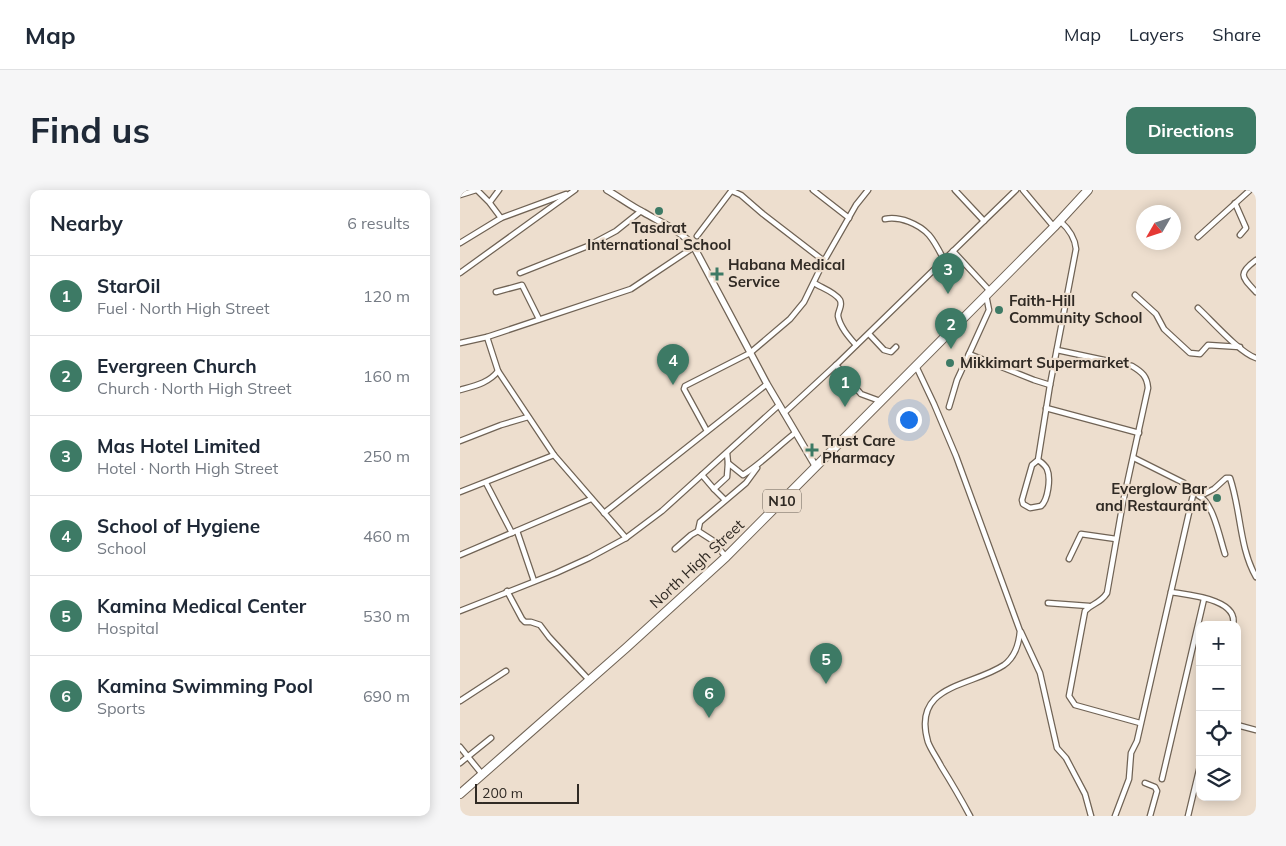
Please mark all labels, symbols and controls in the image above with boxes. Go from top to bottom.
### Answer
text: Map [25,20,76,50]
text: Map [1064,23,1101,46]
text: Layers [1129,23,1184,46]
text: Share [1212,23,1261,46]
button: Directions [1126,107,1256,154]
text: Find us [30,108,150,152]
marker: Tasdrat International School [653,205,665,217]
north arrow [1136,205,1181,250]
text: Nearby [50,210,123,236]
text: 6 results [347,213,410,233]
place label: Tasdrat International School [587,218,731,254]
pin: 3 [932,253,964,294]
place label: Habana Medical Service [728,255,845,291]
marker: Habana Medical Service [710,267,724,281]
text: StarOil [97,274,160,298]
text: 1 [61,286,71,306]
text: 120 m [363,286,410,306]
place label: Faith-Hill Community School [1009,291,1143,327]
text: Fuel · North High Street [97,298,270,318]
marker: Faith-Hill Community School [993,304,1005,316]
pin: 2 [935,308,967,349]
pin: 4 [657,344,689,385]
place label: Mikkimart Supermarket [960,353,1129,372]
text: Evergreen Church [97,354,257,378]
marker: Mikkimart Supermarket [944,357,956,369]
text: 2 [61,366,71,386]
text: 160 m [363,366,410,386]
pin: 1 [829,366,861,407]
text: Church · North High Street [97,378,292,398]
your location [896,407,922,433]
place label: Trust Care Pharmacy [822,431,896,467]
text: Mas Hotel Limited [97,434,261,458]
marker: Trust Care Pharmacy [806,444,818,456]
text: 3 [61,446,71,466]
text: 250 m [363,446,410,466]
text: Hotel · North High Street [97,458,278,478]
place label: Everglow Bar and Restaurant [1095,479,1207,515]
road number: N10 [763,490,801,512]
marker: Everglow Bar and Restaurant [1211,492,1223,504]
text: School of Hygiene [97,514,260,538]
street label: North High Street [646,515,748,612]
text: 4 [61,526,71,546]
text: 460 m [363,526,410,546]
text: School [97,538,146,558]
text: Kamina Medical Center [97,594,306,618]
text: 5 [61,606,71,626]
text: 530 m [363,606,410,626]
text: Hospital [97,618,159,638]
map controls [1196,621,1241,801]
button: + [1196,621,1241,666]
pin: 5 [810,643,842,684]
button: − [1196,666,1241,711]
text: Kamina Swimming Pool [97,674,313,698]
pin: 6 [693,677,725,718]
text: 6 [61,686,71,706]
text: 690 m [363,686,410,706]
text: Sports [97,698,145,718]
button: locate [1196,711,1241,756]
button: layers [1196,756,1241,801]
scale bar [475,781,579,804]
text: 200 m [482,784,523,802]

